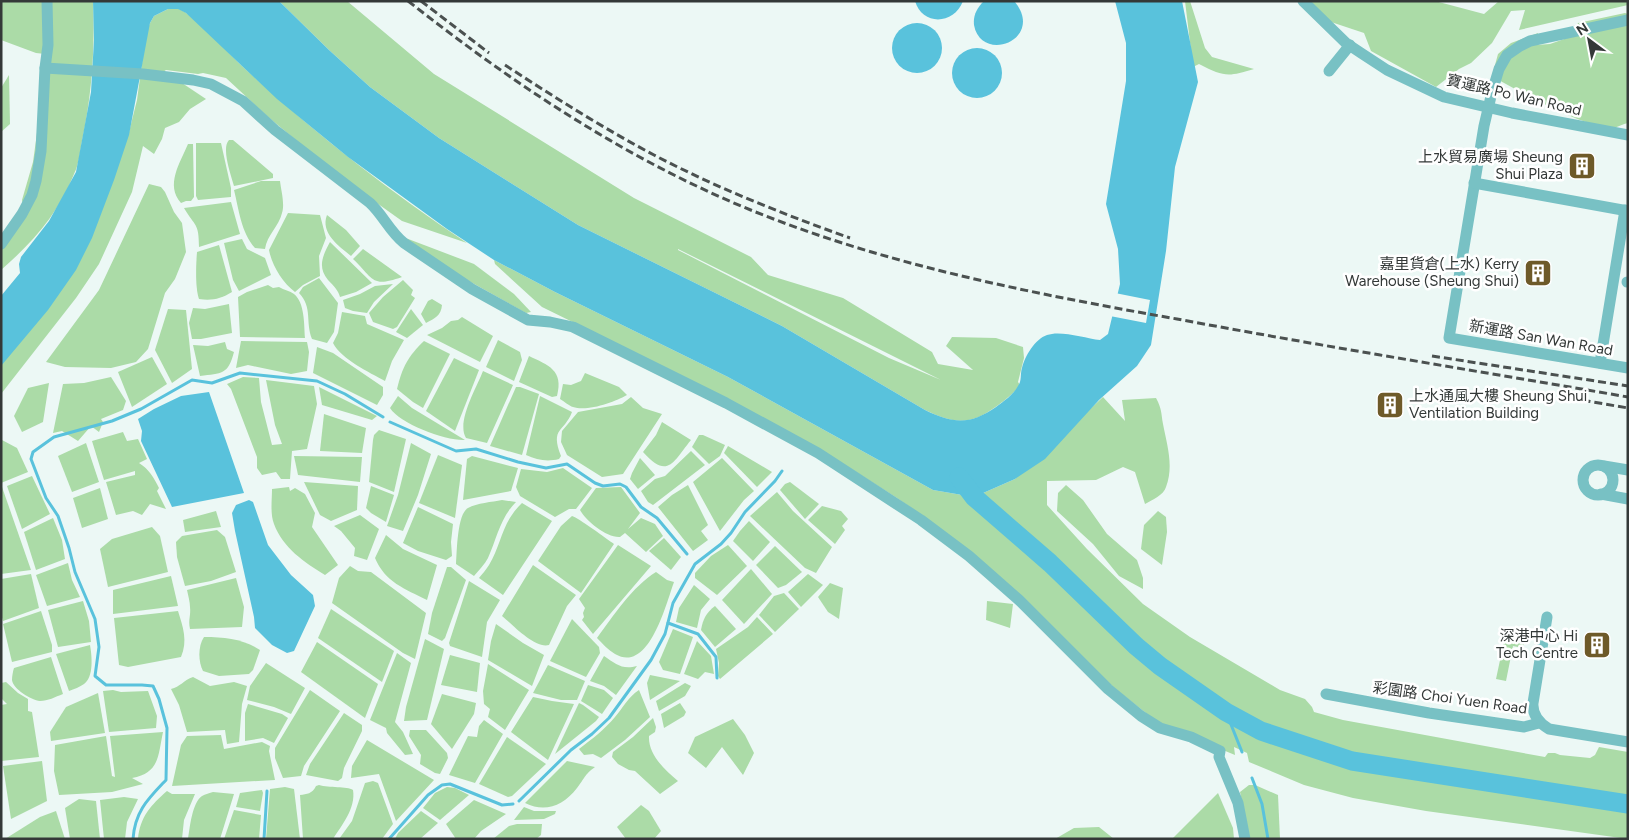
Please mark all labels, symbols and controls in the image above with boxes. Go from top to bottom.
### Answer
north arrow [1564,15,1614,65]
text: N [1573,19,1591,39]
street label: 寶運路 Po Wan Road [1445,71,1583,119]
place label: 上水貿易廣場 Sheung Shui Plaza [1418,148,1563,183]
building icon: 上水貿易廣場 Sheung Shui Plaza [1567,151,1597,181]
place label: 嘉里貨倉(上水) Kerry Warehouse (Sheung Shui) [1345,255,1519,290]
building icon: 嘉里貨倉(上水) Kerry Warehouse (Sheung Shui) [1523,258,1553,288]
street label: 新運路 San Wan Road [1468,316,1614,360]
place label: 上水通風大樓 Sheung Shui Ventilation Building [1409,387,1587,422]
building icon: 上水通風大樓 Sheung Shui Ventilation Building [1375,390,1405,420]
place label: 深港中心 Hi Tech Centre [1496,627,1578,662]
building icon: 深港中心 Hi Tech Centre [1582,630,1612,660]
street label: 彩園路 Choi Yuen Road [1372,678,1528,718]

